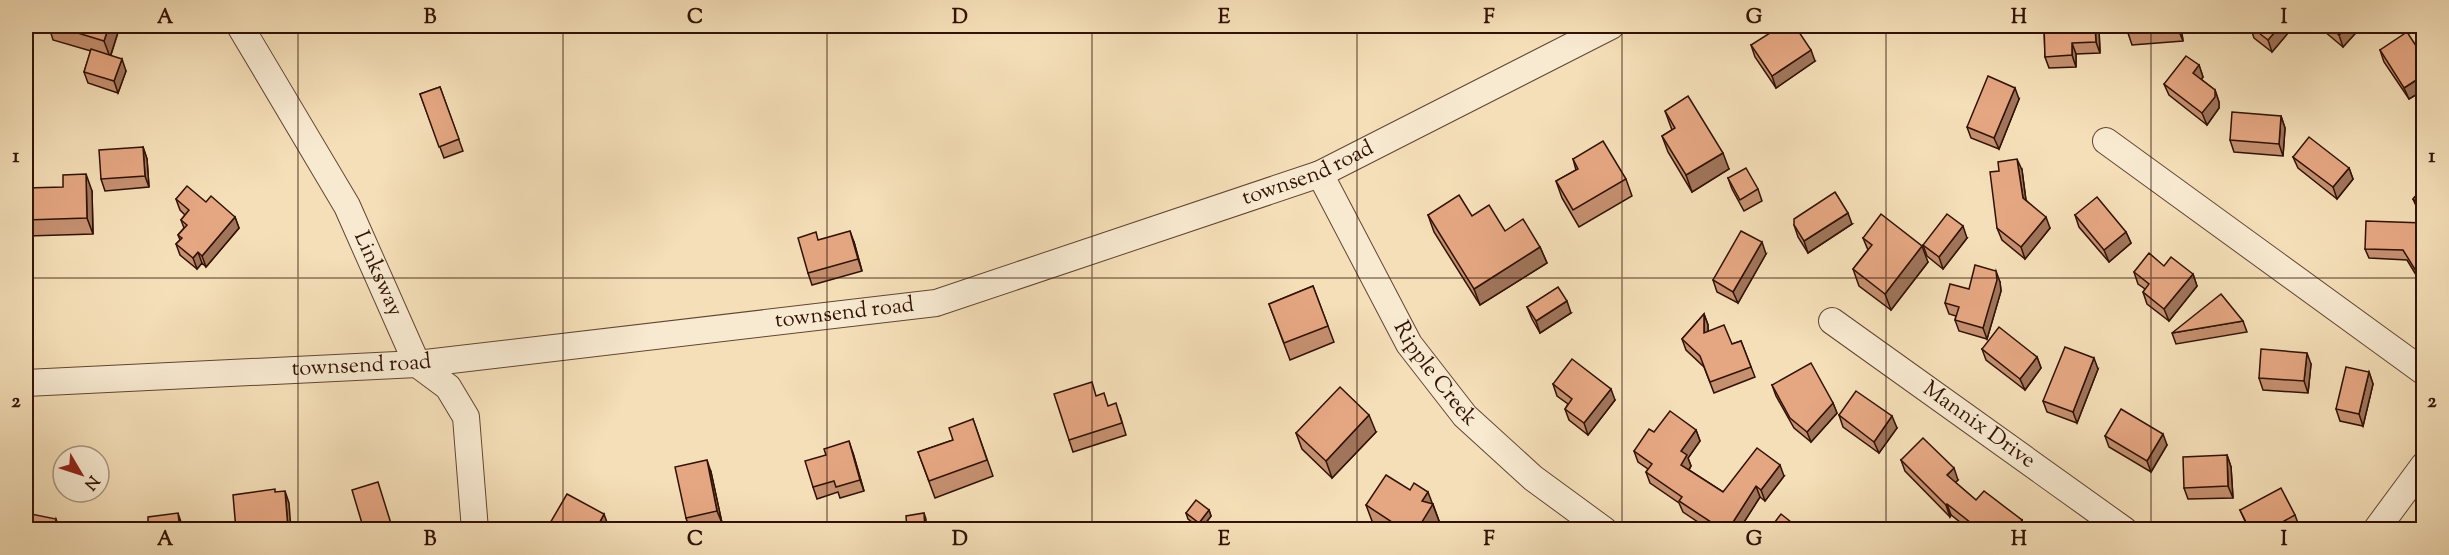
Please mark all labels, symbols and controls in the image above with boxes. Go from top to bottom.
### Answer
text: A [157,4,174,33]
text: B [424,4,437,33]
text: C [687,4,703,33]
text: D [952,4,968,33]
text: E [1218,4,1231,33]
text: F [1483,4,1495,33]
text: G [1746,4,1763,33]
text: H [2011,4,2027,33]
text: I [2281,4,2288,33]
street label: townsend road [1238,133,1380,215]
text: 1 [13,143,20,172]
text: 1 [2429,143,2436,172]
street label: Linksway [344,226,410,322]
street label: townsend road [773,290,916,338]
street label: Ripple Creek [1384,316,1483,435]
street label: townsend road [291,346,433,386]
street label: Mannix Drive [1915,374,2042,477]
text: 2 [11,388,21,417]
text: 2 [2427,388,2437,417]
north arrow [51,444,111,504]
text: N [78,470,104,494]
text: A [157,526,174,555]
text: B [424,526,437,555]
text: C [687,526,703,555]
text: D [952,526,968,555]
text: E [1218,526,1231,555]
text: F [1483,526,1495,555]
text: G [1746,526,1763,555]
text: H [2011,526,2027,555]
text: I [2281,526,2288,555]

